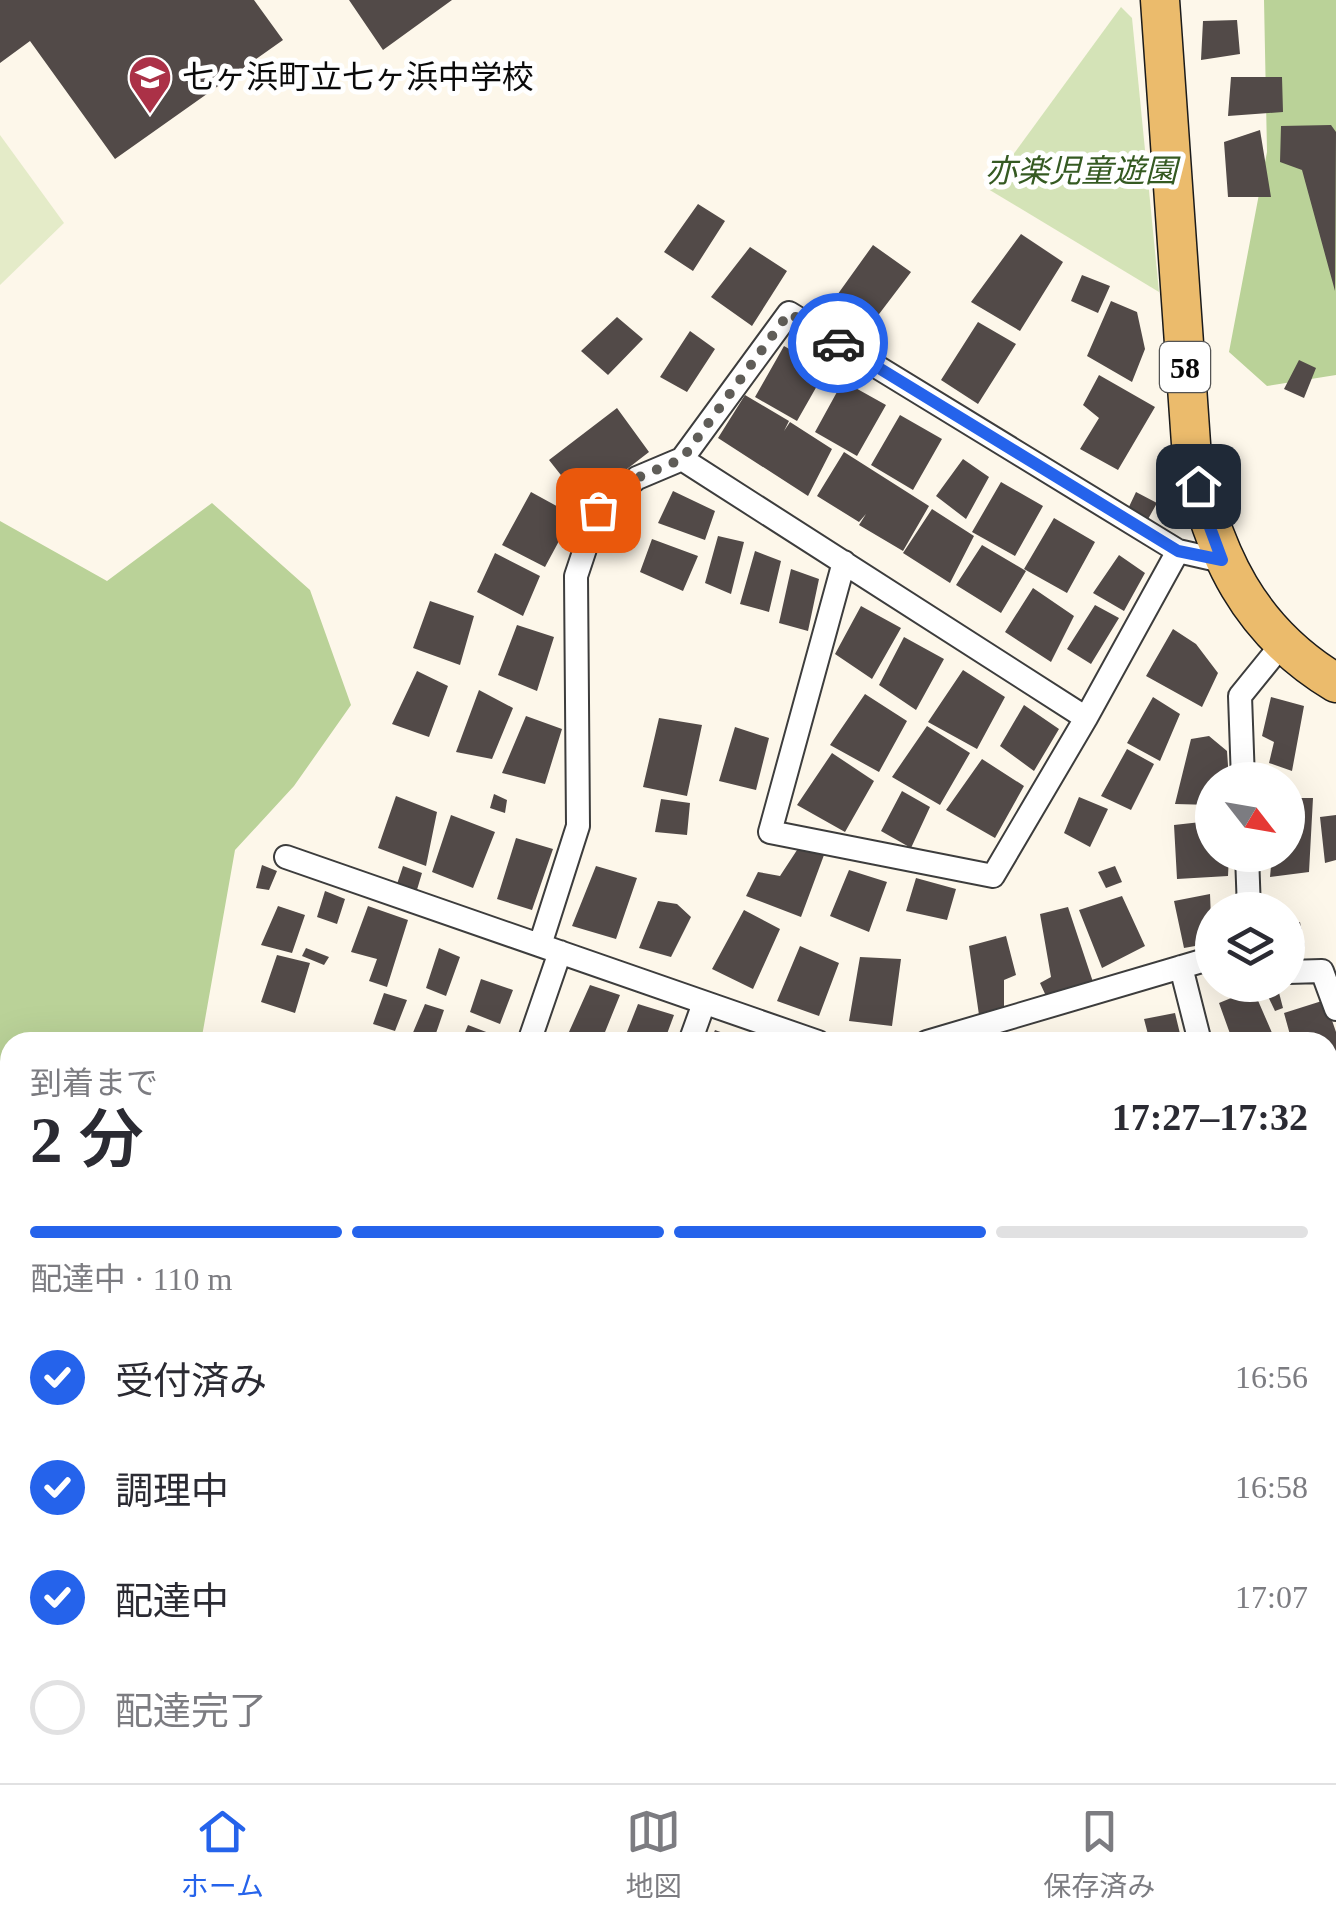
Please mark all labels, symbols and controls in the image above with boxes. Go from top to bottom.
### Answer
school or university icon: 七ヶ浜町立七ヶ浜中学校 [127,54,173,115]
place label: 七ヶ浜町立七ヶ浜中学校 [182,59,534,95]
park label: 亦楽児童遊園 [985,153,1181,189]
courier [788,293,888,393]
icon: car [811,316,866,371]
road number: 58 [1160,342,1210,392]
pin [1156,444,1241,529]
icon: home [1171,459,1226,514]
pin [556,468,641,553]
icon: bag [571,483,626,538]
north arrow [1195,762,1305,872]
map controls [1195,762,1305,1002]
button: layers [1195,892,1305,1002]
text: 到着まで [30,1065,158,1101]
text: 17:27–17:32 [1112,1096,1308,1138]
text: 2 分 [30,1104,144,1176]
text: 配達中 · 110 m [30,1261,232,1297]
icon: check [30,1350,85,1405]
text: 16:56 [1235,1359,1308,1395]
text: 受付済み [115,1360,267,1402]
icon: check [30,1460,85,1515]
text: 16:58 [1235,1469,1308,1505]
text: 調理中 [115,1470,229,1512]
icon: check [30,1570,85,1625]
text: 17:07 [1235,1579,1308,1615]
text: 配達中 [115,1580,229,1622]
text: 配達完了 [115,1690,267,1732]
tab: ホーム [181,1804,264,1904]
tab: 地図 [626,1804,682,1904]
tab: 保存済み [1043,1804,1155,1904]

